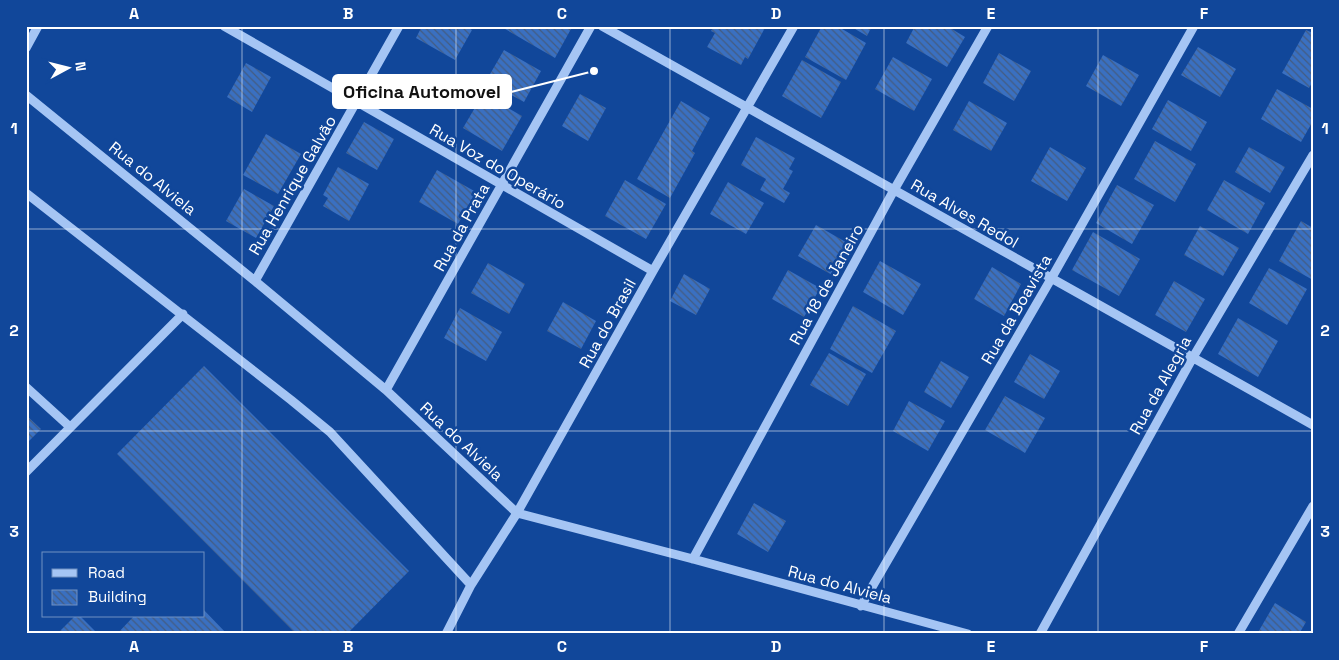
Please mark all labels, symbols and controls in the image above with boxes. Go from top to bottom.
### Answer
text: A [129,3,139,24]
text: B [343,3,353,24]
text: C [557,3,567,24]
text: D [771,3,781,24]
text: E [987,3,996,24]
text: F [1200,3,1209,24]
north arrow [42,42,92,92]
text: N [71,61,90,72]
callout: Oficina Automovel [333,75,511,108]
text: Oficina Automovel [343,80,501,103]
street label: Rua Henrique Galvão [244,112,341,259]
text: 1 [10,118,18,139]
text: 1 [1321,118,1329,139]
street label: Rua Voz do Operário [426,119,570,214]
street label: Rua do Alviela [105,137,201,220]
street label: Rua Alves Redol [907,174,1022,253]
street label: Rua da Prata [429,180,494,275]
street label: Rua 18 de Janeiro [785,220,868,348]
street label: Rua da Boavista [976,251,1056,368]
street label: Rua do Brasil [574,275,641,372]
text: 2 [9,320,19,341]
text: 2 [1320,320,1330,341]
street label: Rua da Alegria [1125,332,1196,438]
street label: Rua do Alviela [416,397,508,485]
text: 3 [9,521,19,542]
text: 3 [1320,521,1330,542]
legend [42,552,205,618]
street label: Rua do Alviela [786,561,894,608]
text: Road [88,563,125,582]
text: Building [88,587,147,606]
text: A [129,636,139,657]
text: B [343,636,353,657]
text: C [557,636,567,657]
text: D [771,636,781,657]
text: E [987,636,996,657]
text: F [1200,636,1209,657]

